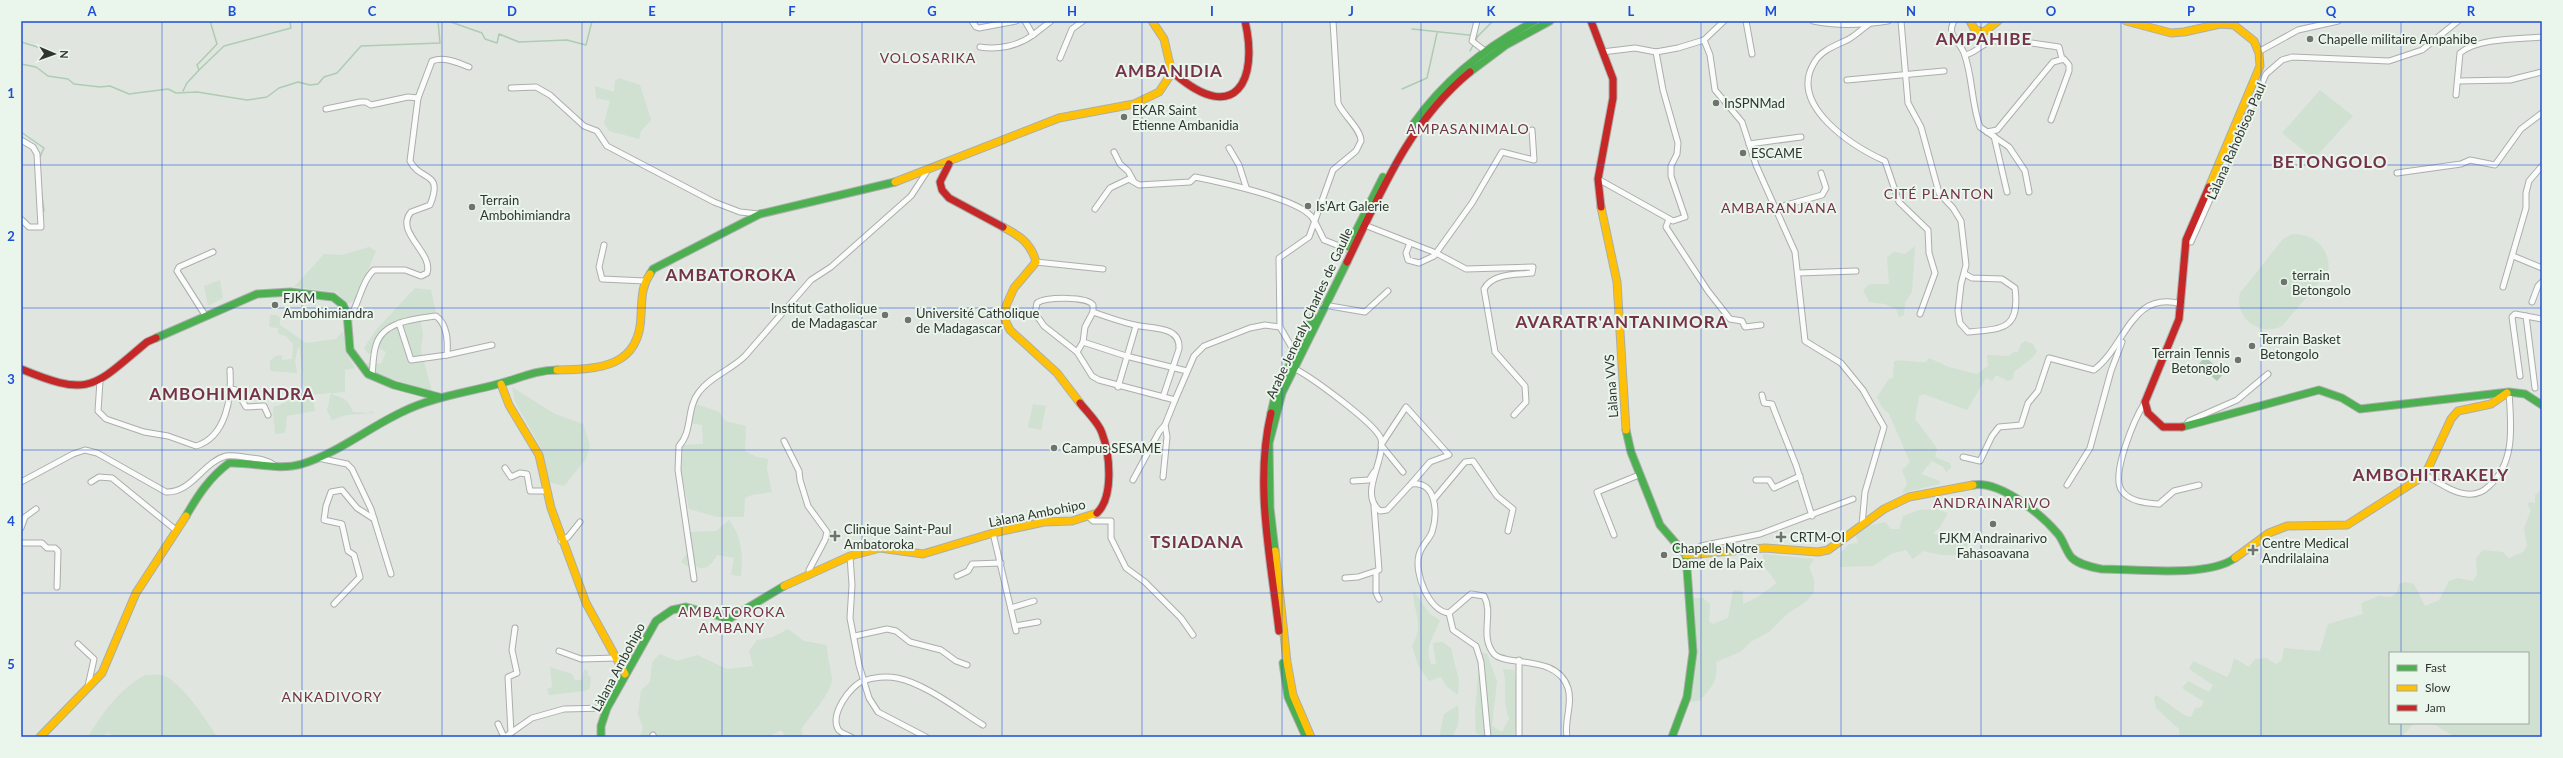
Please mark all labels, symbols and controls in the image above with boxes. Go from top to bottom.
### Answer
text: A [86,3,97,19]
text: B [228,3,237,19]
text: C [368,3,377,19]
text: D [507,3,517,19]
text: E [648,3,656,19]
text: F [788,3,796,19]
text: G [927,3,937,19]
text: H [1067,3,1077,19]
text: I [1210,3,1214,19]
text: J [1348,3,1354,19]
text: K [1487,3,1497,19]
text: L [1628,3,1635,19]
text: M [1765,3,1777,19]
text: N [1906,3,1916,19]
text: O [2046,3,2057,19]
text: P [2187,3,2195,19]
text: Q [2326,3,2337,19]
text: R [2467,3,2476,19]
district label: AMPAHIBE [1935,28,2032,49]
place label: Chapelle militaire Ampahibe [2318,31,2477,47]
north arrow [34,34,74,74]
marker: Chapelle militaire Ampahibe [2305,34,2315,44]
district label: VOLOSARIKA [880,49,976,66]
text: N [58,50,71,59]
district label: AMBANIDIA [1114,60,1223,81]
street label: Làlana Rahobisoa Paul [2203,80,2269,202]
text: 1 [7,85,15,101]
place label: InSPNMad [1724,95,1785,111]
marker: InSPNMad [1711,98,1721,108]
place label: EKAR Saint Etienne Ambanidia [1132,102,1239,133]
marker: EKAR Saint Etienne Ambanidia [1119,112,1129,122]
district label: AMPASANIMALO [1406,120,1530,137]
place label: ESCAME [1751,145,1803,161]
marker: ESCAME [1738,148,1748,158]
district label: BETONGOLO [2273,151,2387,172]
district label: CITÉ PLANTON [1884,185,1994,202]
place label: Terrain Ambohimiandra [480,192,570,223]
place label: Is'Art Galerie [1316,198,1389,214]
district label: AMBARANJANA [1721,199,1837,216]
marker: Is'Art Galerie [1303,201,1313,211]
marker: Terrain Ambohimiandra [467,202,477,212]
street label: Arabe Jeneraly Charles de Gaulle [1262,225,1356,401]
text: 2 [7,228,15,244]
district label: AMBATOROKA [665,264,796,285]
place label: terrain Betongolo [2292,267,2351,298]
marker: terrain Betongolo [2279,277,2289,287]
place label: FJKM Ambohimiandra [283,290,373,321]
marker: FJKM Ambohimiandra [270,300,280,310]
place label: Institut Catholique de Madagascar [771,300,877,331]
place label: Université Catholique de Madagascar [916,305,1039,336]
marker: Institut Catholique de Madagascar [880,310,890,320]
district label: AVARATR'ANTANIMORA [1514,311,1729,332]
marker: Université Catholique de Madagascar [903,315,913,325]
place label: Terrain Basket Betongolo [2260,331,2341,362]
marker: Terrain Basket Betongolo [2247,341,2257,351]
place label: Terrain Tennis Betongolo [2152,345,2230,376]
street label: Làlana VVS [1601,354,1621,418]
marker: Terrain Tennis Betongolo [2233,355,2243,365]
text: 3 [7,371,15,387]
district label: AMBOHIMIANDRA [148,383,315,404]
place label: Campus SESAME [1062,440,1161,456]
marker: Campus SESAME [1049,443,1059,453]
district label: AMBOHITRAKELY [2352,464,2509,485]
district label: ANDRAINARIVO [1933,494,2051,511]
street label: Làlana Ambohipo [987,496,1087,530]
text: 4 [7,513,15,529]
marker: FJKM Andrainarivo Fahasoavana [1988,519,1998,529]
place label: Clinique Saint-Paul Ambatoroka [844,521,952,552]
place label: CRTM-OI [1790,529,1845,545]
marker: Clinique Saint-Paul Ambatoroka [829,530,841,542]
place label: FJKM Andrainarivo Fahasoavana [1939,530,2047,561]
district label: TSIADANA [1150,531,1244,552]
marker: CRTM-OI [1775,531,1787,543]
place label: Centre Medical Andrilalaina [2262,535,2349,566]
place label: Chapelle Notre Dame de la Paix [1672,540,1764,571]
marker: Centre Medical Andrilalaina [2247,544,2259,556]
marker: Chapelle Notre Dame de la Paix [1659,550,1669,560]
district label: AMBATOROKA AMBANY [678,603,786,636]
street label: Làlana Ambohipo [588,620,648,714]
legend [2389,652,2529,724]
text: 5 [7,656,15,672]
text: Fast [2425,660,2447,675]
text: Slow [2425,680,2451,695]
district label: ANKADIVORY [281,688,383,705]
text: Jam [2425,700,2446,715]

